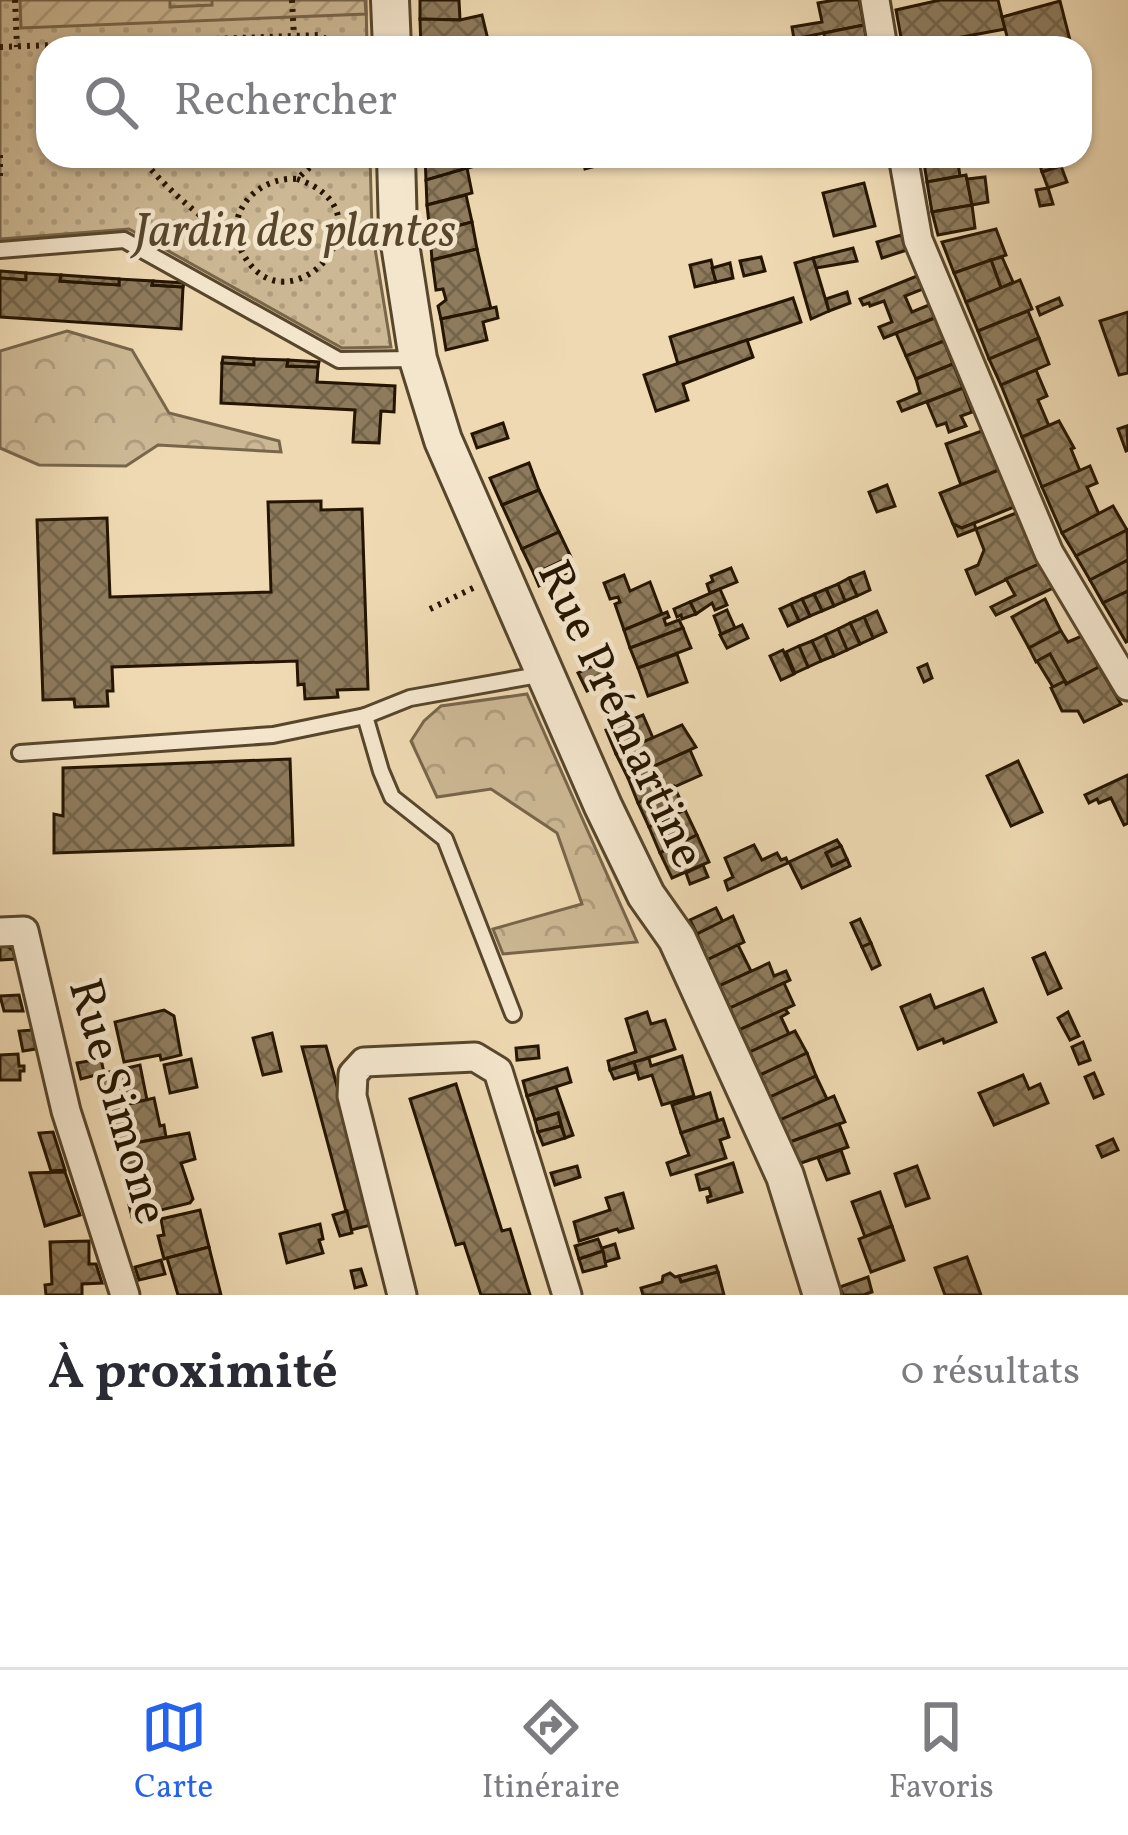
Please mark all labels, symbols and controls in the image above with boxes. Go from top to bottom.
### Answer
search box [36,36,1092,168]
icon: search [78,69,144,135]
text: Rechercher [174,71,397,134]
park label: Jardin des plantes [130,200,456,267]
street label: Rue Prémartine [518,550,720,880]
street label: Rue Simone [49,971,183,1233]
text: À proximité [48,1338,338,1409]
text: 0 résultats [901,1346,1080,1400]
tab: Carte [134,1694,213,1812]
tab: Itinéraire [482,1694,620,1812]
tab: Favoris [889,1694,994,1812]

